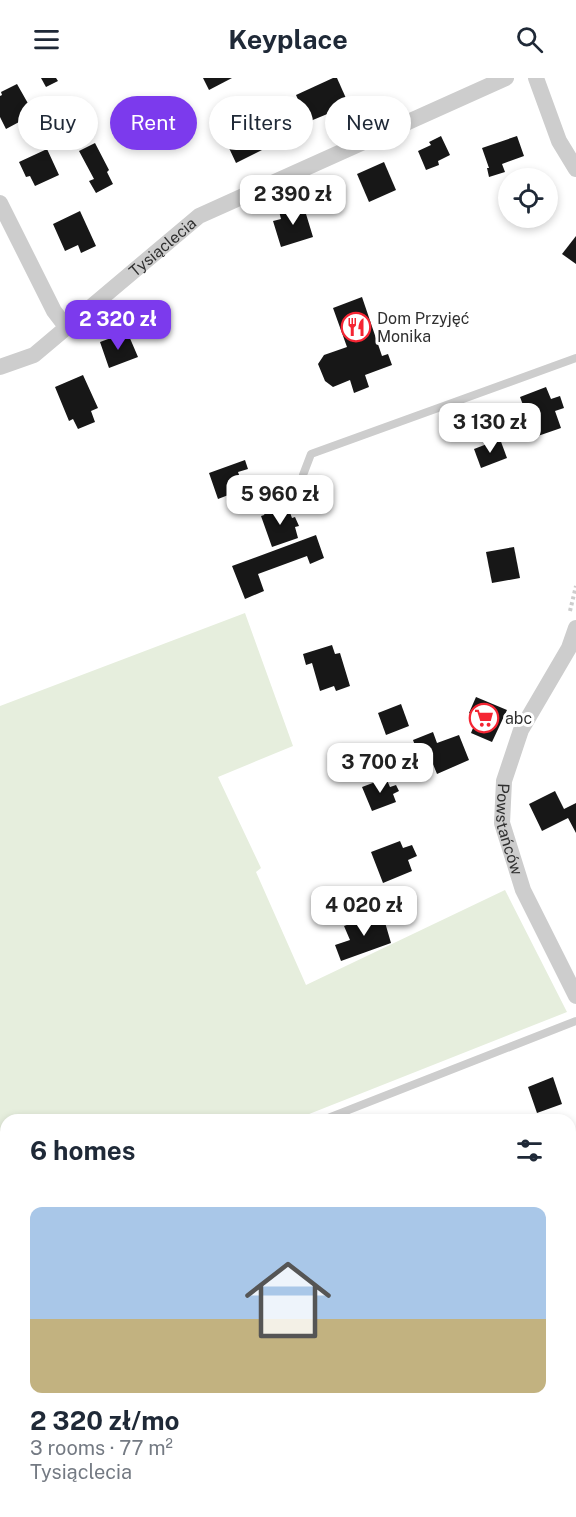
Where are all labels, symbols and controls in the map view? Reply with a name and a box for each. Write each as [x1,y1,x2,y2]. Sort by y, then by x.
icon: menu [30,23,63,56]
text: Keyplace [228,23,348,55]
icon: search [513,23,546,56]
chip: Buy [18,96,98,150]
chip: Rent [110,96,197,150]
chip: Filters [209,96,313,150]
chip: New [325,96,411,150]
map controls [498,168,558,228]
button: locate [498,168,558,228]
pin: 2 390 zł [231,175,355,226]
text: 2 390 zł [254,182,332,206]
street label: Tysiąclecia [125,214,200,281]
pin: 2 320 zł [56,300,180,351]
text: 2 320 zł [79,307,157,331]
place label: Dom Przyjęć Monika [377,309,470,346]
restaurant icon: Dom Przyjęć Monika [340,311,372,343]
pin: 3 130 zł [428,403,552,454]
text: 3 130 zł [453,410,527,434]
pin: 5 960 zł [218,475,342,526]
text: 5 960 zł [240,482,320,506]
supermarket icon: abc [468,702,500,734]
place label: abc [505,709,532,728]
pin: 3 700 zł [318,743,442,794]
text: 3 700 zł [341,750,419,774]
street label: Powstańców [492,783,527,878]
pin: 4 020 zł [302,886,426,937]
text: 4 020 zł [325,893,403,917]
icon: filters [513,1134,546,1167]
text: 6 homes [30,1135,135,1166]
icon: home [234,1246,342,1354]
text: 2 320 zł/mo [30,1405,180,1436]
text: 3 rooms · 77 m² [30,1436,173,1460]
text: Tysiąclecia [30,1460,132,1484]

